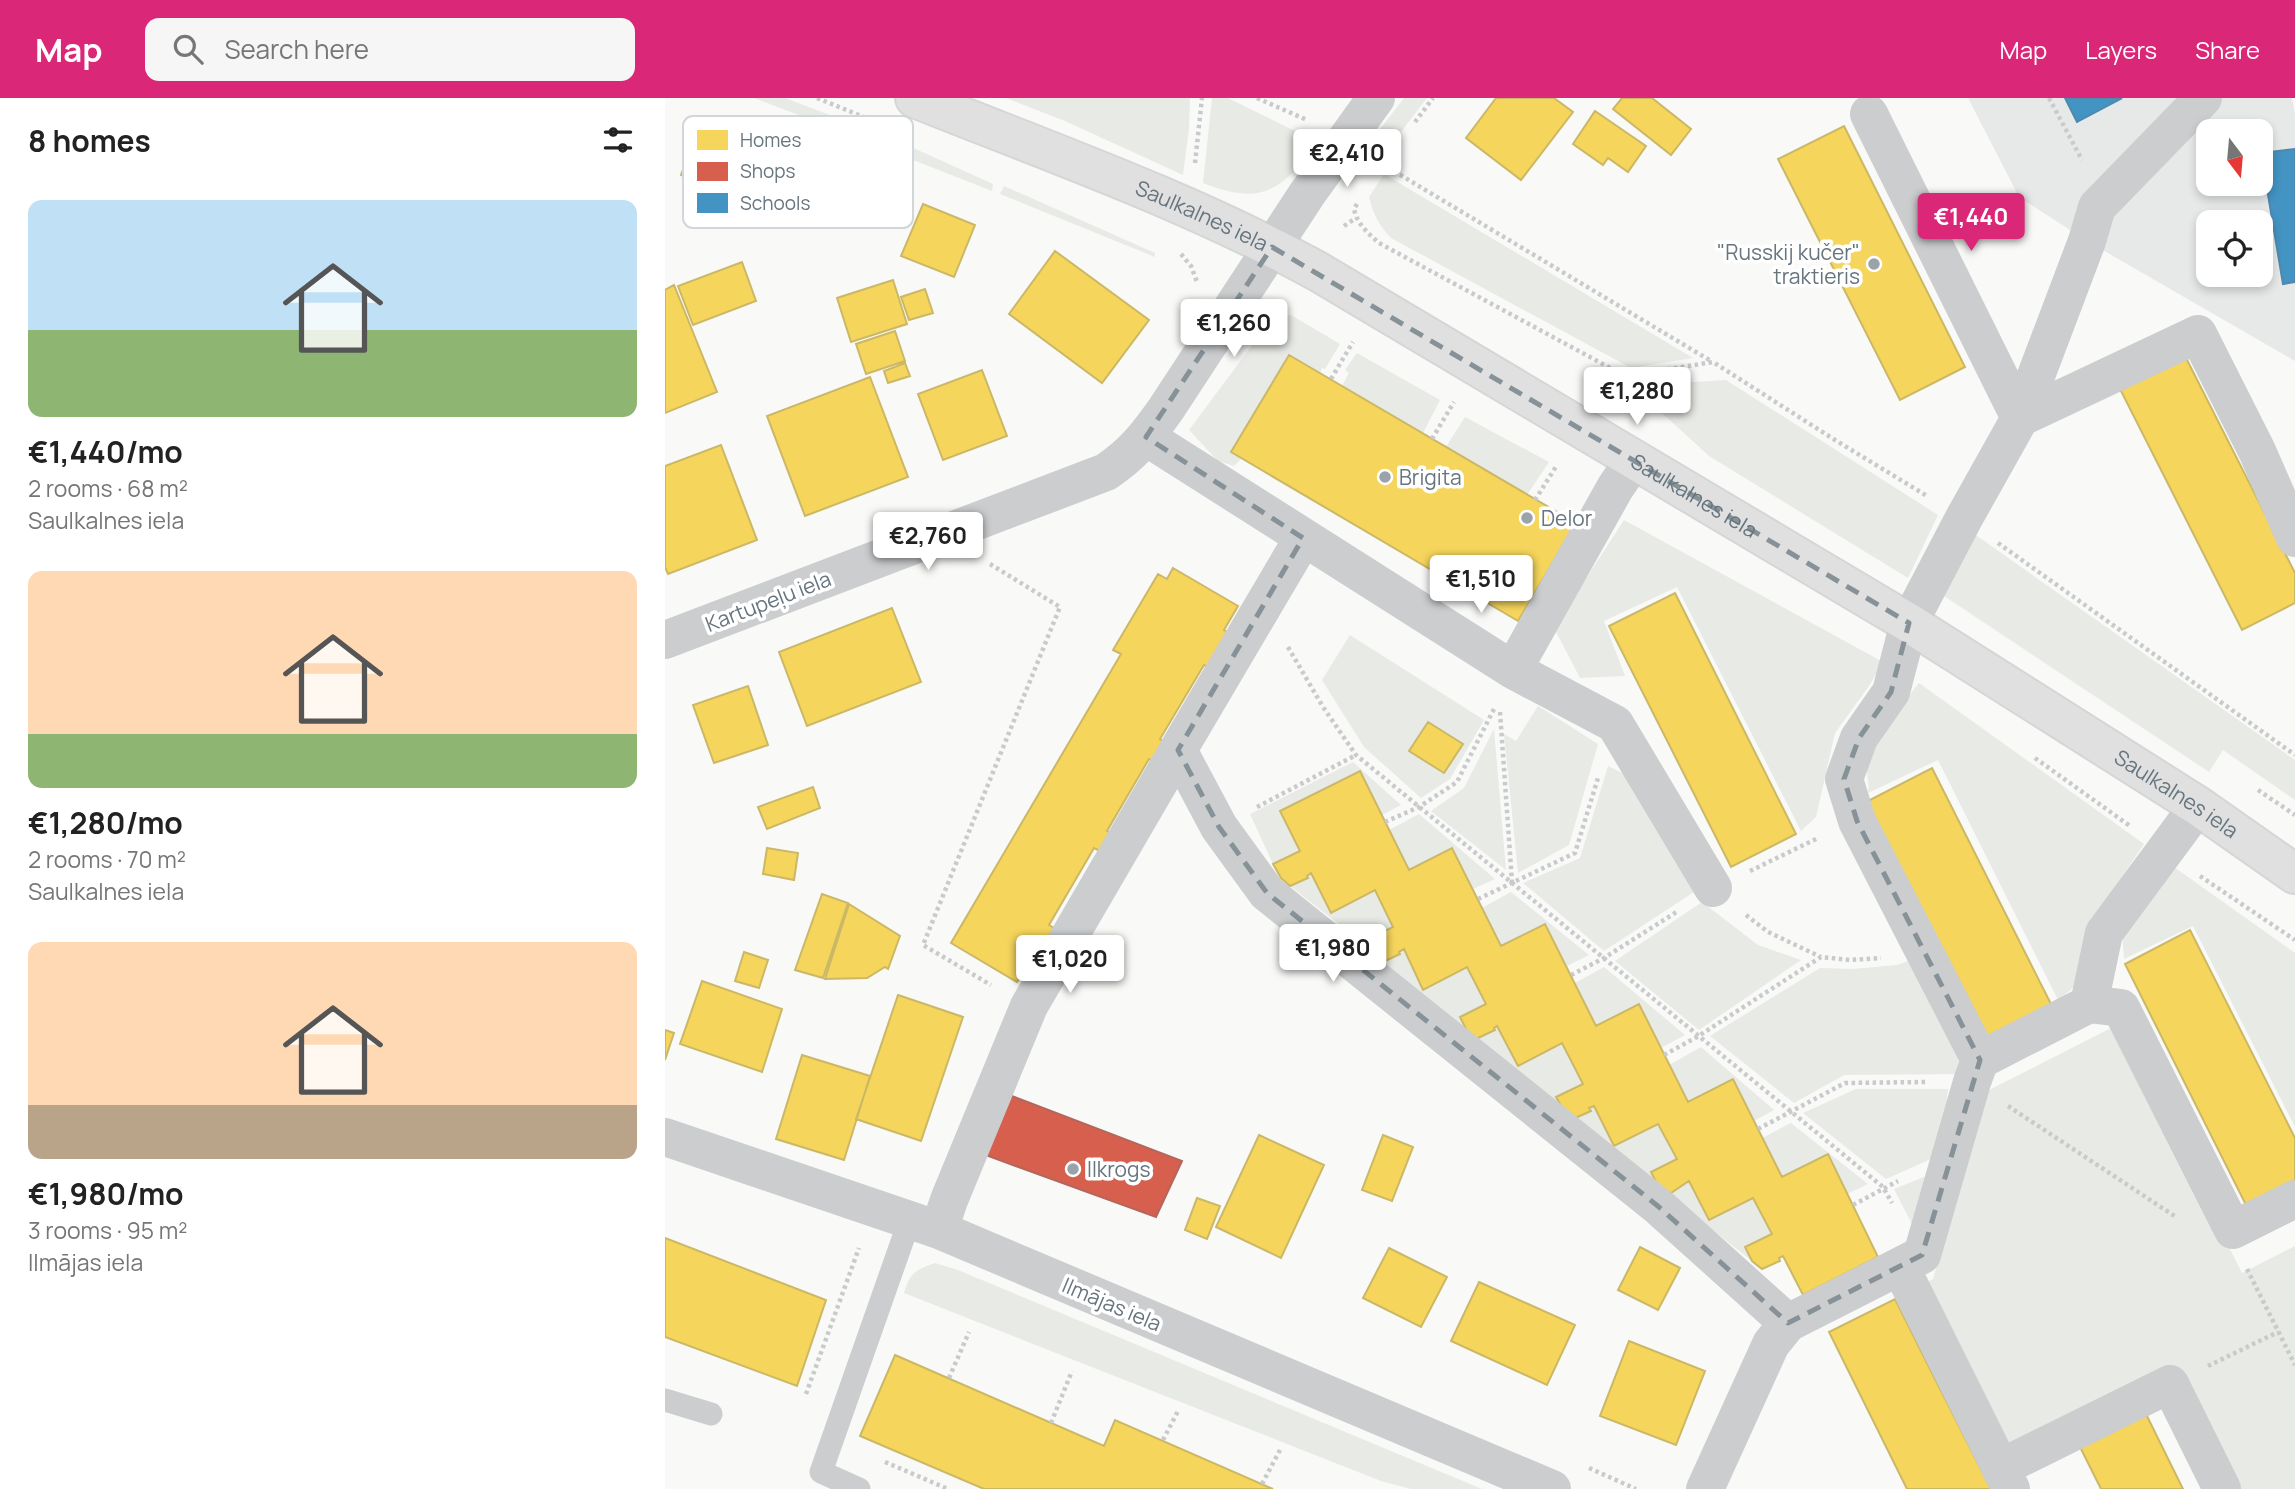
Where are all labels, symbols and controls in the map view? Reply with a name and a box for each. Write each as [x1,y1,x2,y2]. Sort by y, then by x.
search box [145,18,635,81]
text: Map [35,27,103,72]
icon: search [169,30,207,68]
text: Search here [225,31,369,67]
text: Map [2000,33,2047,66]
text: Layers [2085,33,2157,66]
text: Share [2195,33,2260,66]
legend [683,116,913,228]
north arrow [2196,119,2273,196]
map controls [2196,119,2273,287]
text: 8 homes [28,120,151,161]
icon: filters [599,121,637,159]
text: Homes [740,127,801,153]
pin: €2,410 [1290,130,1404,189]
text: €2,410 [1309,136,1385,168]
text: Shops [740,158,795,184]
street label: Saulkalnes iela [1131,173,1273,257]
text: Schools [740,190,810,216]
pin: €1,440 [1914,194,2028,253]
text: €1,440 [1934,200,2008,232]
button: locate [2196,210,2273,287]
place label: "Russkij kučer" traktieris [1717,238,1860,290]
icon: home [270,245,396,371]
marker: "Russkij kučer" traktieris [1866,256,1882,272]
pin: €1,260 [1177,300,1291,359]
text: €1,260 [1197,306,1271,338]
pin: €1,280 [1580,368,1694,427]
text: €1,280 [1600,374,1674,406]
text: €1,440/mo [28,431,183,472]
street label: Saulkalnes iela [1626,447,1763,544]
place label: Brigita [1399,463,1462,491]
marker: Brigita [1377,469,1393,485]
text: 2 rooms · 68 m² [28,472,188,504]
text: Saulkalnes iela [28,504,184,536]
place label: Delor [1541,504,1593,532]
marker: Delor [1519,510,1535,526]
pin: €2,760 [871,512,985,572]
text: €2,760 [889,519,967,551]
pin: €1,510 [1424,556,1538,615]
text: €1,510 [1446,562,1516,594]
street label: Kartupeļu iela [701,564,835,638]
icon: home [270,616,396,742]
street label: Saulkalnes iela [2109,743,2244,844]
text: €1,280/mo [28,802,183,843]
text: 2 rooms · 70 m² [28,843,186,875]
text: Saulkalnes iela [28,875,184,907]
pin: €1,980 [1276,924,1390,984]
text: €1,980 [1295,931,1371,963]
pin: €1,020 [1013,936,1127,995]
text: €1,020 [1032,942,1108,974]
icon: home [270,987,396,1113]
place label: Ilkrogs [1087,1155,1150,1183]
marker: Ilkrogs [1065,1161,1081,1177]
text: €1,980/mo [28,1173,184,1214]
text: 3 rooms · 95 m² [28,1214,187,1246]
text: Ilmājas iela [28,1246,143,1278]
street label: Ilmājas iela [1058,1271,1166,1337]

